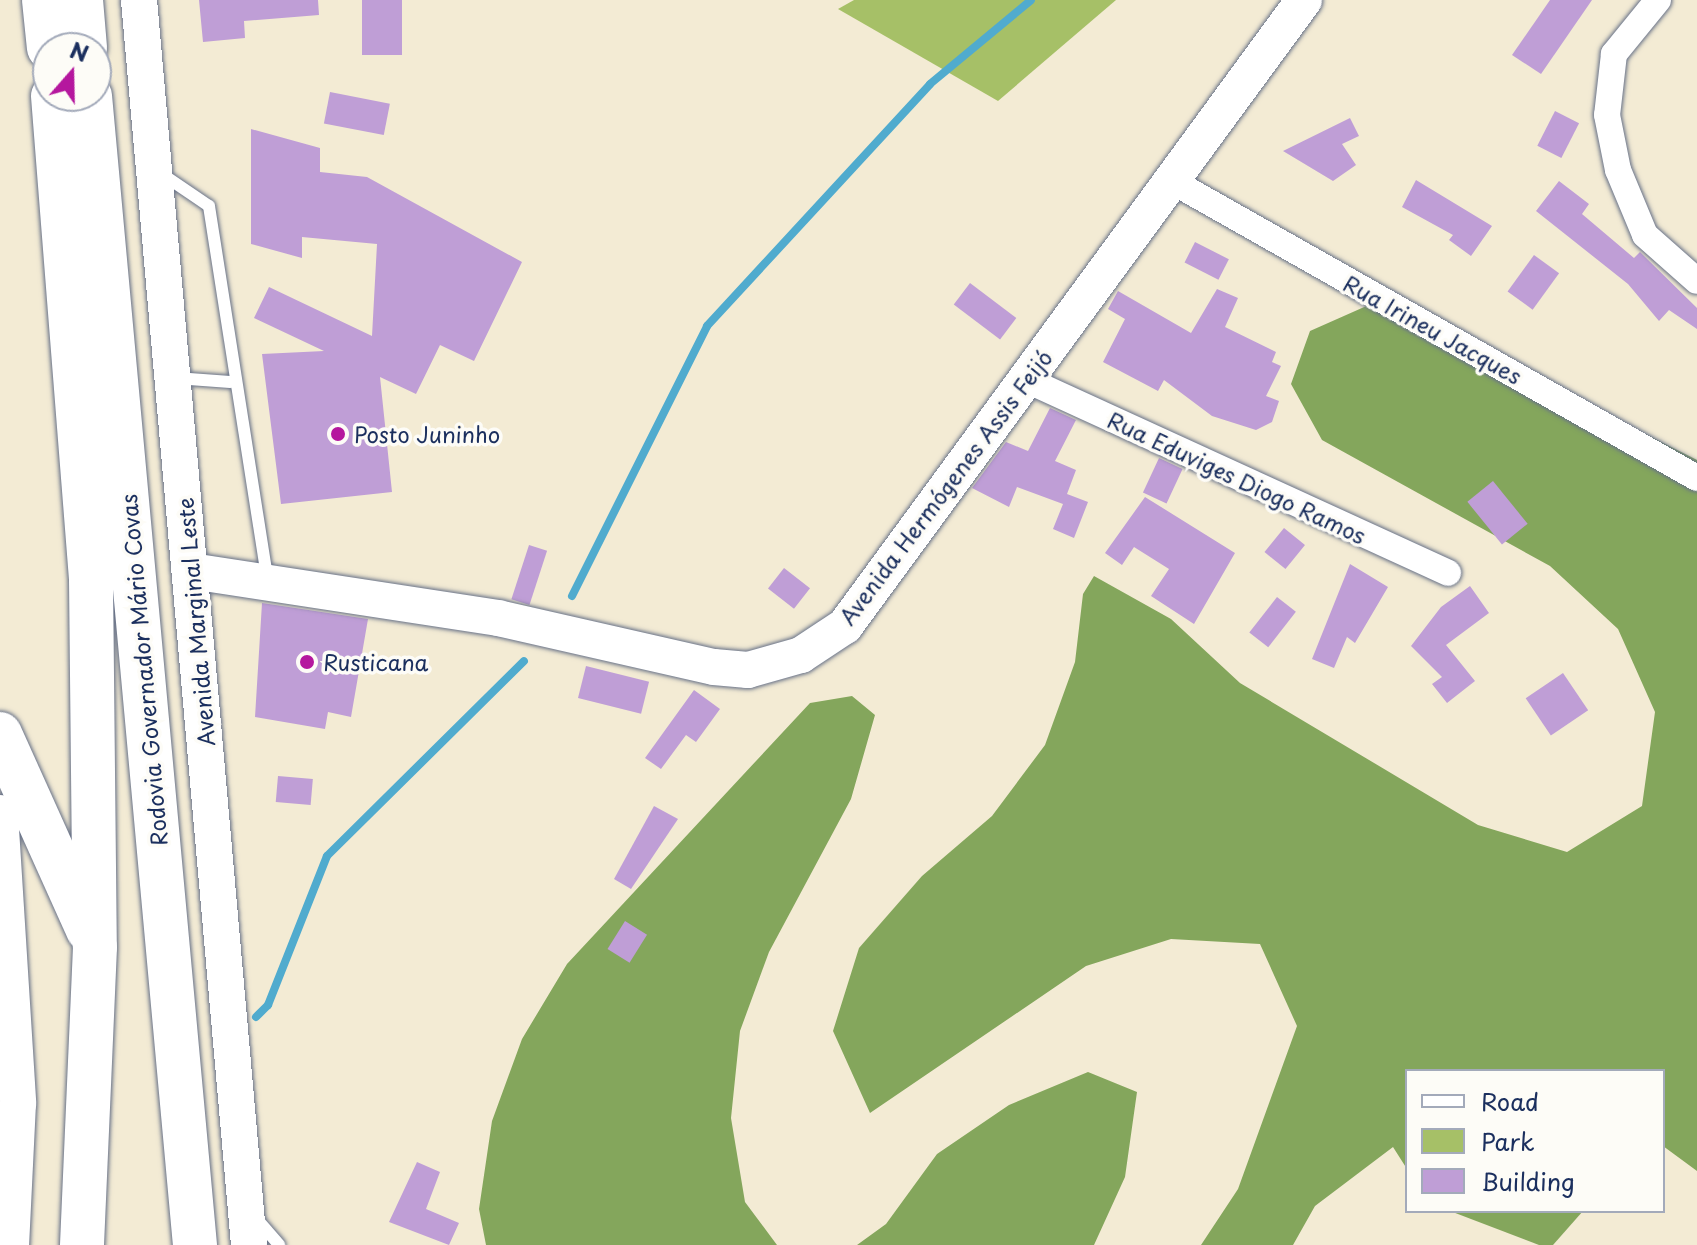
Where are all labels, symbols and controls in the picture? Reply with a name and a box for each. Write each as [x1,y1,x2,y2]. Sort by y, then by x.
north arrow [32,32,112,112]
text: N [66,32,94,69]
street label: Rua Irineu Jacques [1338,268,1528,390]
street label: Avenida Hermógenes Assis Feijó [833,344,1057,630]
street label: Rua Eduviges Diogo Ramos [1102,405,1372,549]
place label: Posto Juninho [354,421,501,447]
marker: Posto Juninho [329,425,347,443]
street label: Rodovia Governador Mário Covas [114,492,172,848]
street label: Avenida Marginal Leste [171,497,219,747]
place label: Rusticana [323,649,428,675]
marker: Rusticana [298,653,316,671]
legend [1405,1069,1665,1213]
text: Road [1481,1083,1539,1119]
text: Park [1481,1123,1535,1159]
text: Building [1481,1163,1575,1199]

